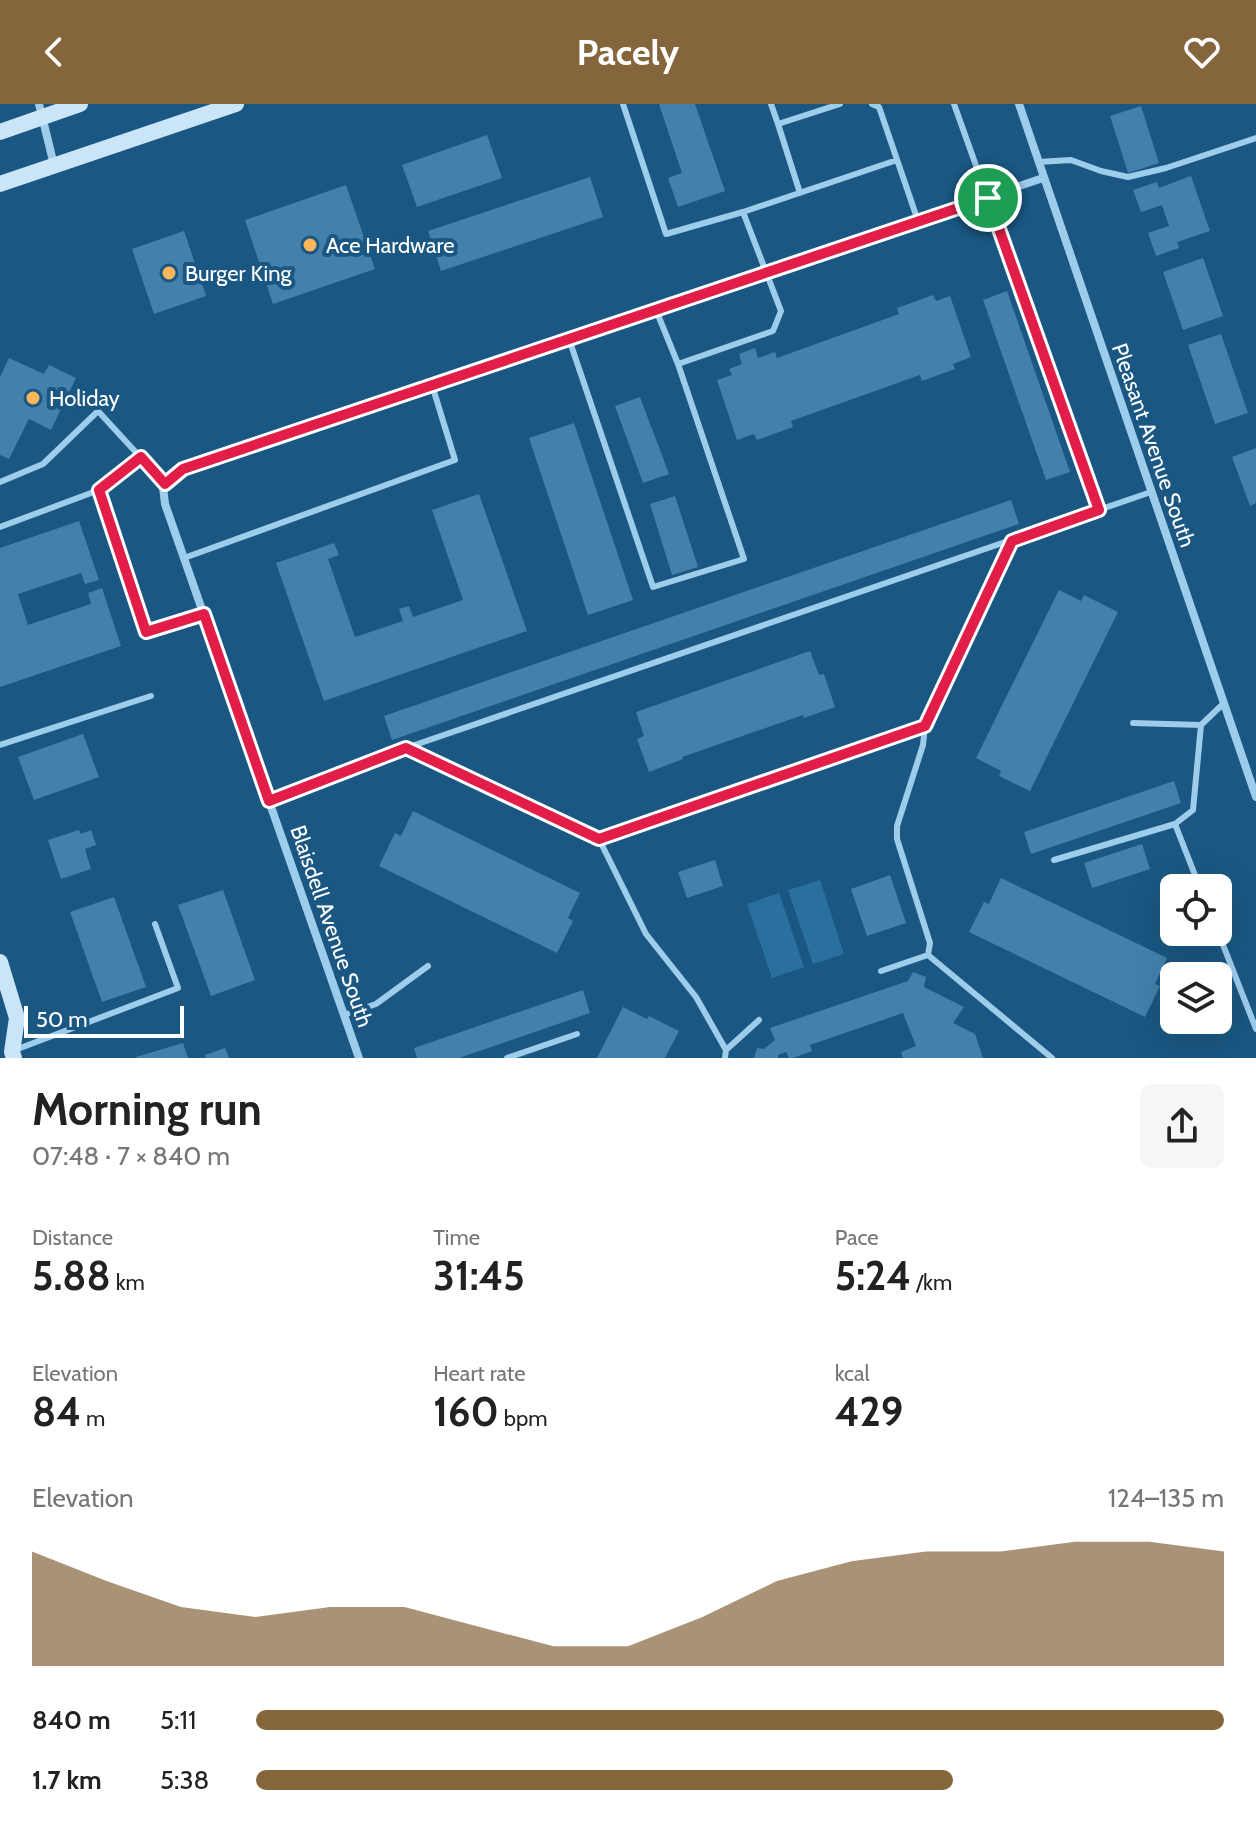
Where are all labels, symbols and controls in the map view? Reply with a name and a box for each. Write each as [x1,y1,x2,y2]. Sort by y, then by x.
icon: back [32,30,76,74]
text: Pacely [577,30,679,74]
icon: heart [1180,30,1224,74]
pin [954,164,1022,232]
icon: arrive [966,176,1010,220]
place label: Ace Hardware [326,232,454,259]
marker: Ace Hardware [301,236,319,254]
place label: Burger King [185,260,292,287]
marker: Burger King [160,264,178,282]
street label: Pleasant Avenue South [1106,340,1201,551]
place label: Holiday [49,385,120,412]
marker: Holiday [24,389,42,407]
street label: Blaisdell Avenue South [284,822,379,1031]
map controls [1160,874,1232,1034]
button: locate [1160,874,1232,946]
button: layers [1160,962,1232,1034]
scale bar [24,1002,184,1038]
text: 50 m [36,1006,88,1033]
text: Morning run [32,1083,262,1136]
button: share [1140,1084,1224,1168]
text: 07:48 · 7 × 840 m [32,1140,230,1172]
text: Distance [32,1224,113,1251]
text: Time [433,1224,480,1251]
text: Pace [835,1224,879,1251]
text: 5.88 [32,1251,111,1300]
text: 31:45 [433,1251,525,1300]
text: 5:24 [835,1251,911,1300]
text: km [111,1269,145,1296]
text: /km [911,1269,952,1296]
text: Elevation [32,1360,118,1387]
text: Heart rate [433,1360,525,1387]
text: kcal [835,1360,870,1387]
text: 84 [32,1387,81,1436]
text: 160 [433,1387,499,1436]
text: 429 [835,1387,903,1436]
text: m [81,1405,105,1432]
text: bpm [499,1405,548,1432]
text: Elevation [32,1482,134,1514]
text: 124–135 m [1108,1482,1224,1514]
text: 840 m [32,1704,111,1736]
text: 5:11 [160,1704,196,1736]
text: 1.7 km [32,1764,102,1796]
text: 5:38 [160,1764,209,1796]

